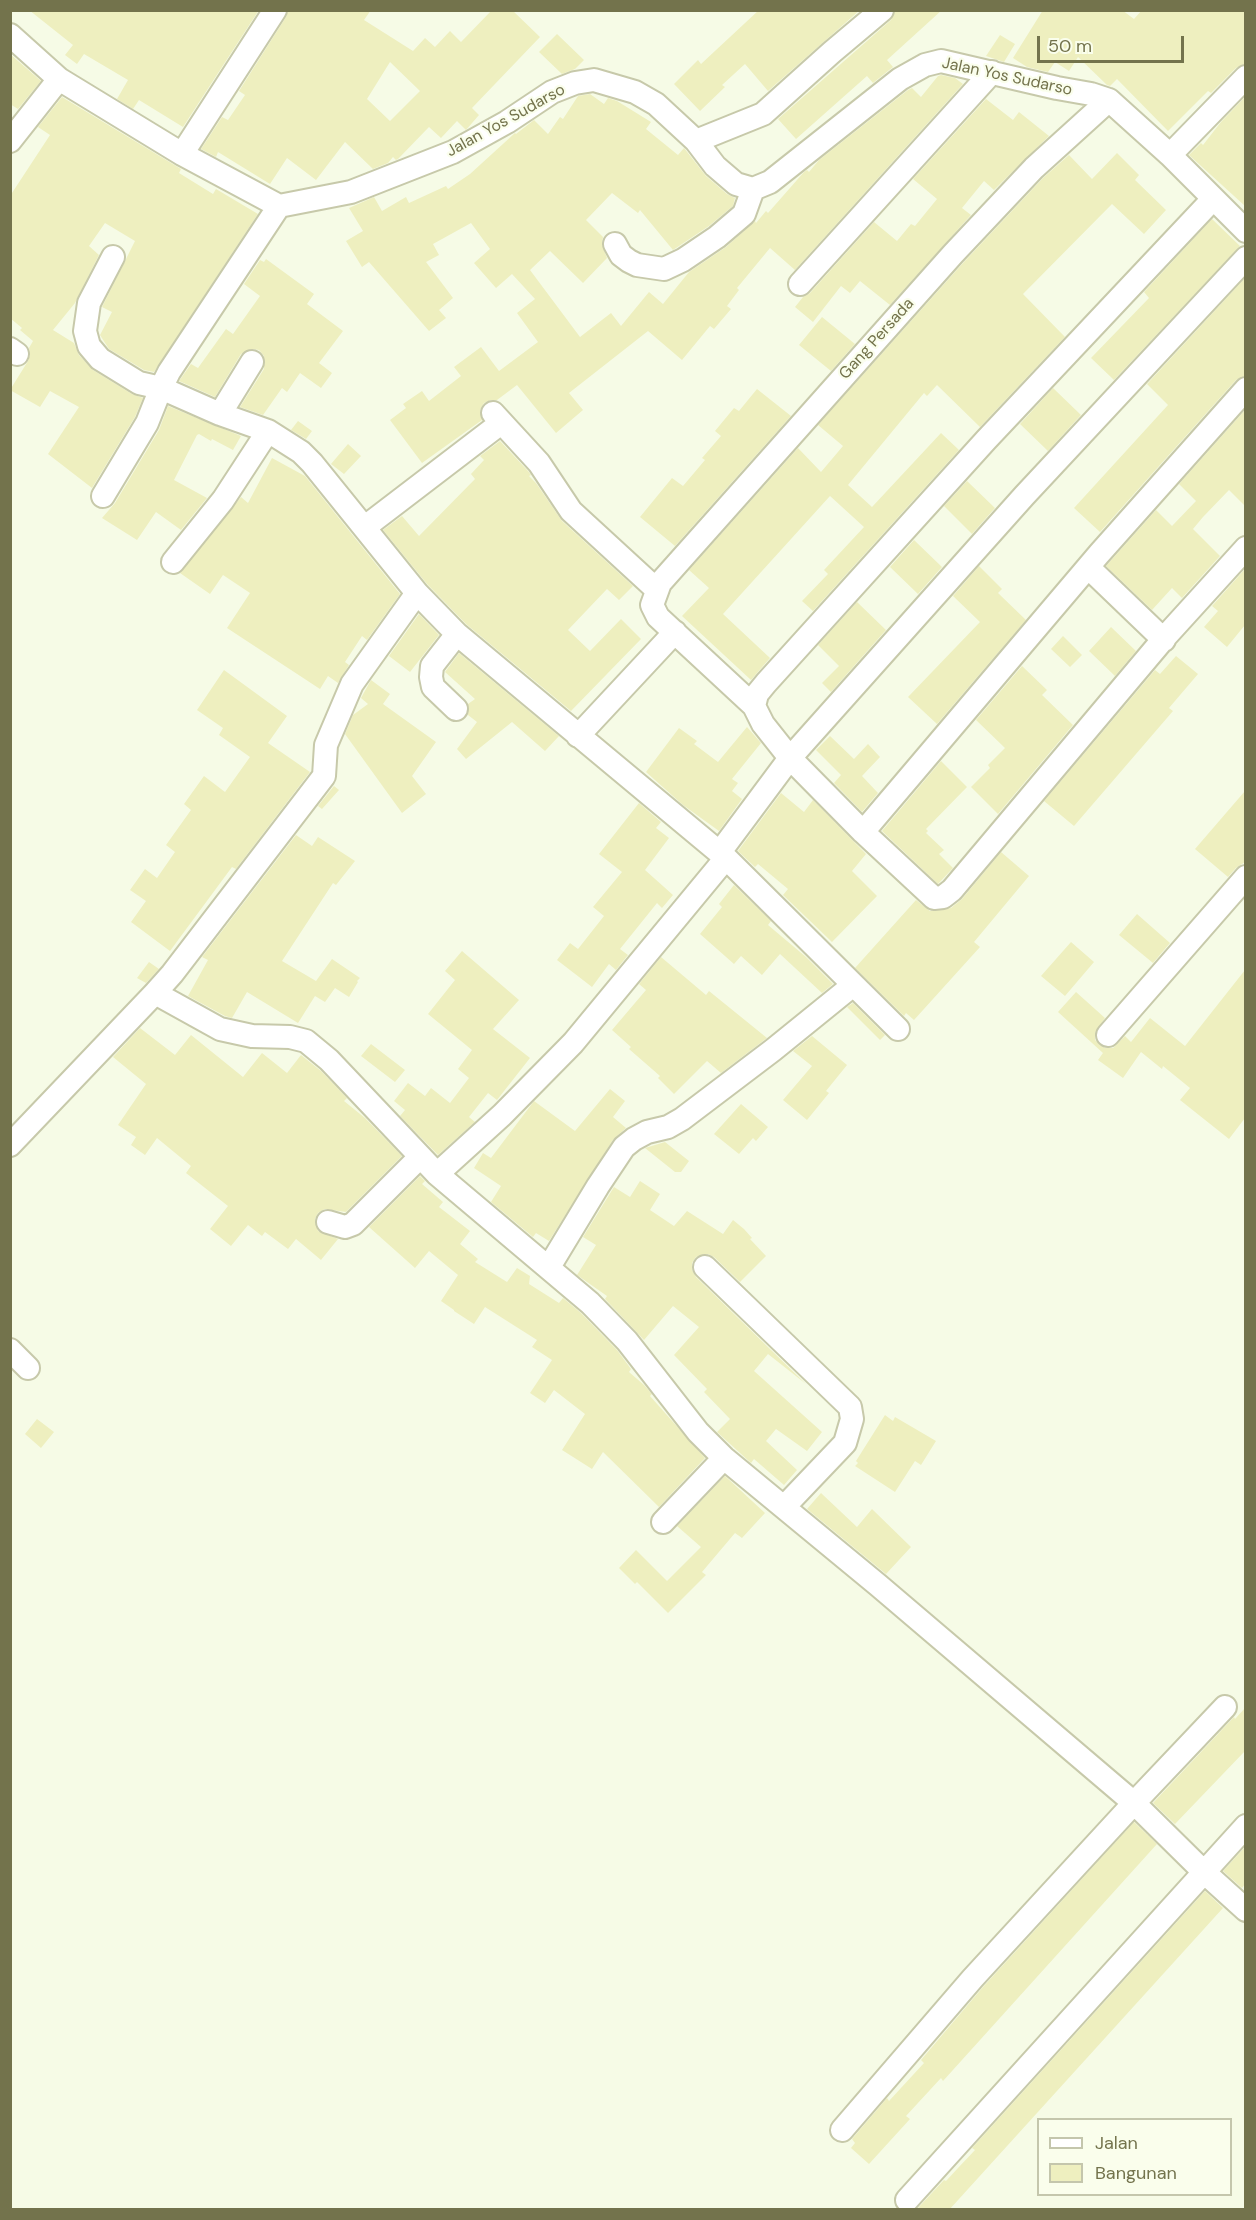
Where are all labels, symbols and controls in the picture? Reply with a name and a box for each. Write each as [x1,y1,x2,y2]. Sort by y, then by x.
scale bar [1040,24,1187,62]
text: 50 m [1048,34,1092,58]
street label: Jalan Yos Sudarso [940,54,1074,100]
street label: Jalan Yos Sudarso [443,80,569,162]
street label: Gang Persada [836,294,918,384]
legend [1037,2118,1232,2196]
text: Jalan [1095,2131,1138,2155]
text: Bangunan [1095,2161,1177,2185]

